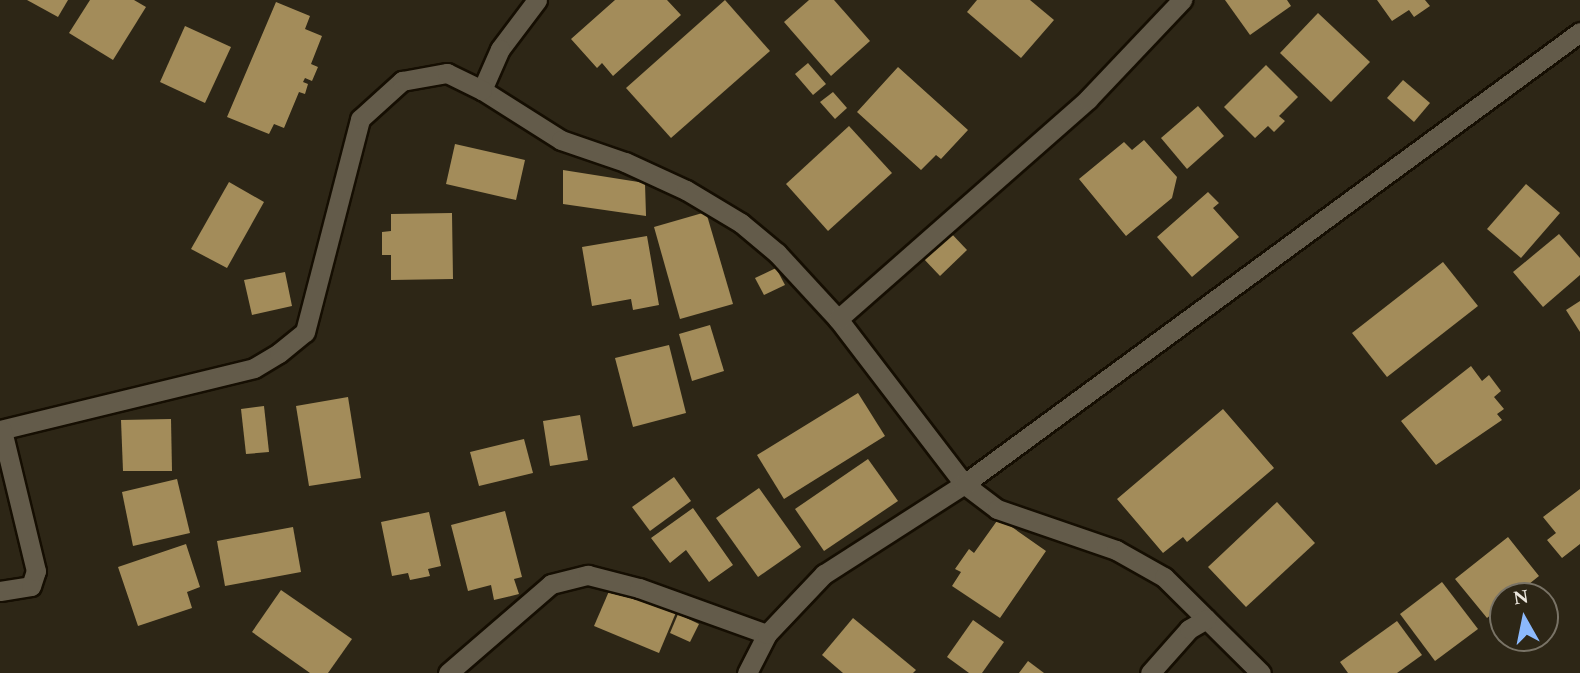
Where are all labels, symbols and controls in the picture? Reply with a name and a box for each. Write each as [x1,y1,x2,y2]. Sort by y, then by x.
north arrow [1489,582,1559,652]
text: N [1511,582,1531,613]

